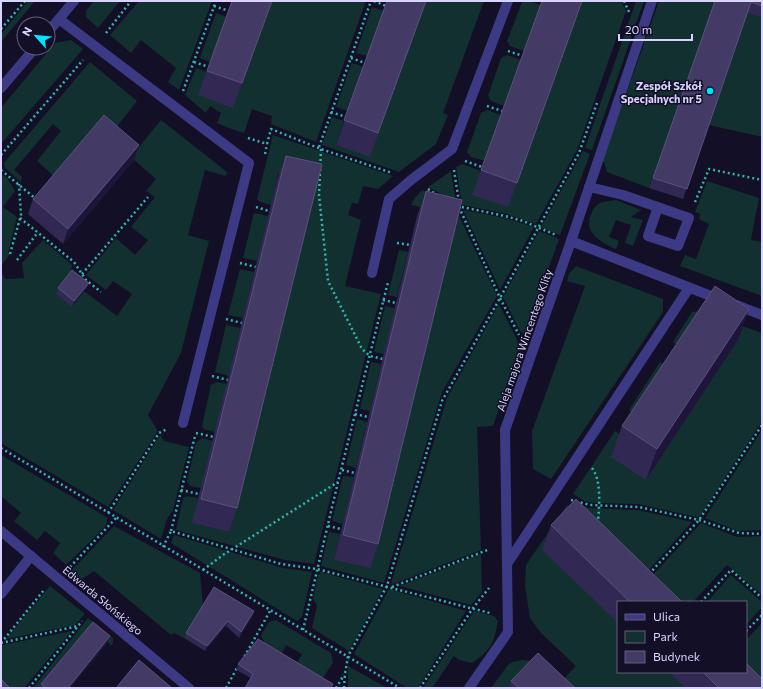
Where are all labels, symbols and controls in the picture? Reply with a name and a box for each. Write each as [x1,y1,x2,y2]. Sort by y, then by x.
north arrow [16,16,56,56]
scale bar [619,16,692,42]
text: 20 m [625,22,652,36]
text: N [19,25,34,38]
place label: Zespół Szkół Specjalnych nr 5 [621,79,703,105]
marker: Zespół Szkół Specjalnych nr 5 [705,86,715,96]
street label: Aleja majora Wincentego Klity [494,267,555,413]
street label: Edwarda Słońskiego [60,563,146,638]
legend [617,601,747,673]
text: Ulica [653,609,680,623]
text: Park [653,629,679,643]
text: Budynek [653,649,701,663]

